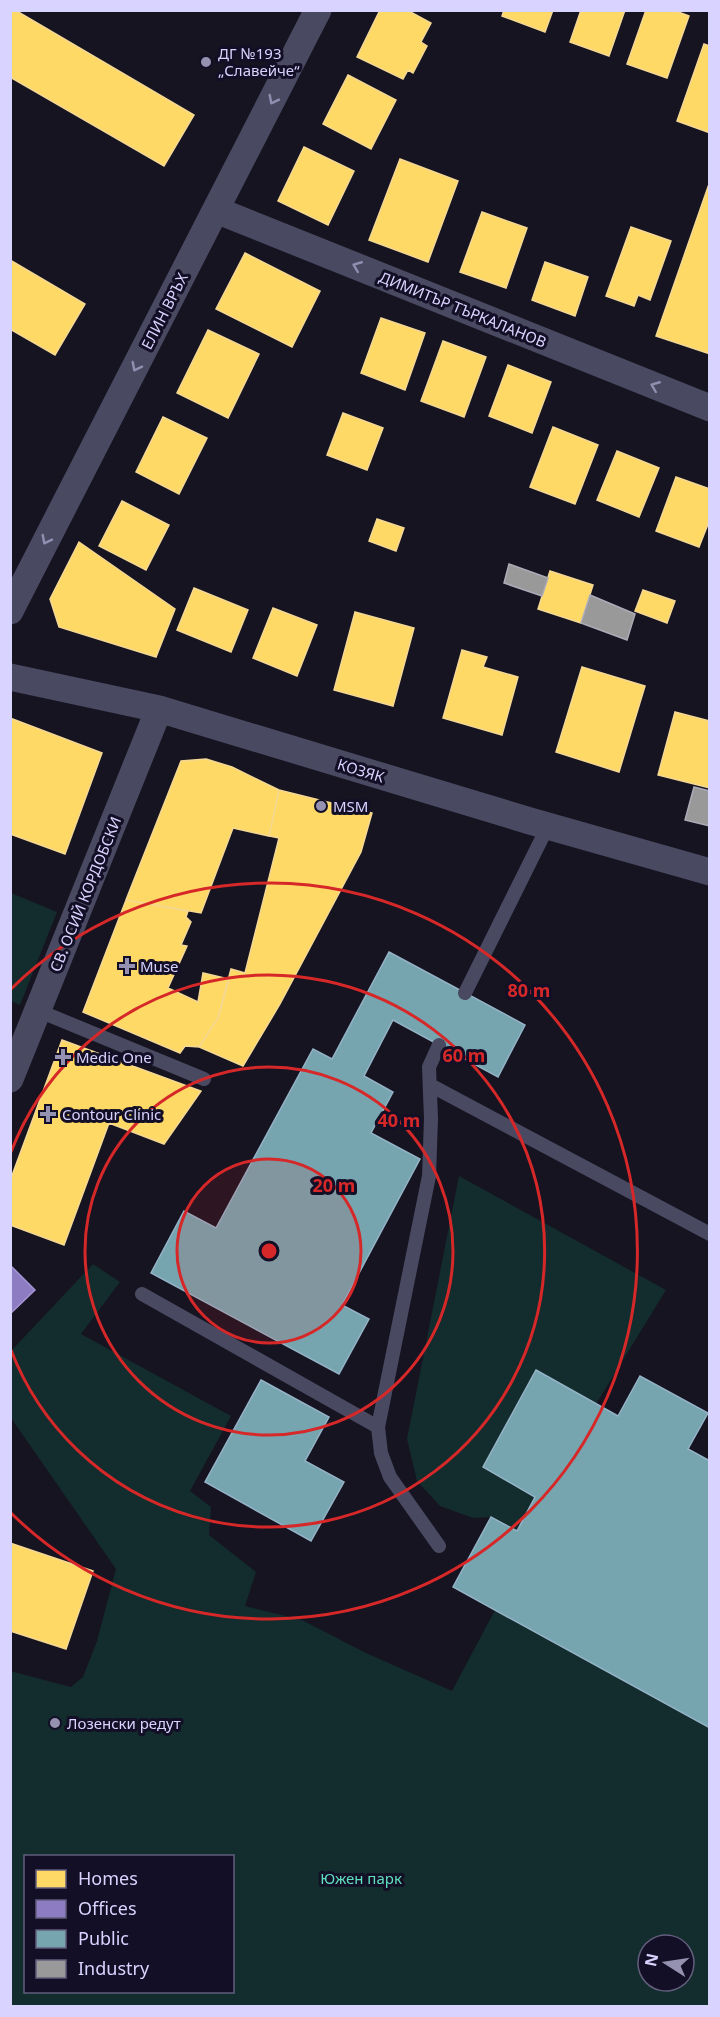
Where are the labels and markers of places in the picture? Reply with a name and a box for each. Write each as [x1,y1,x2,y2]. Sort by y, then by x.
place label: ДГ №193 „Славейче“ [218,43,300,80]
marker: ДГ №193 „Славейче“ [199,55,213,69]
place label: MSM [333,796,368,816]
marker: MSM [314,799,328,813]
place label: Muse [140,956,179,976]
marker: Muse [118,957,136,975]
place label: Medic One [76,1047,152,1067]
marker: Medic One [54,1048,72,1066]
place label: Contour Clinic [62,1104,161,1124]
marker: Contour Clinic [39,1105,57,1123]
centre of rings [259,1241,279,1261]
place label: Лозенски редут [67,1713,181,1733]
marker: Лозенски редут [48,1716,62,1730]

